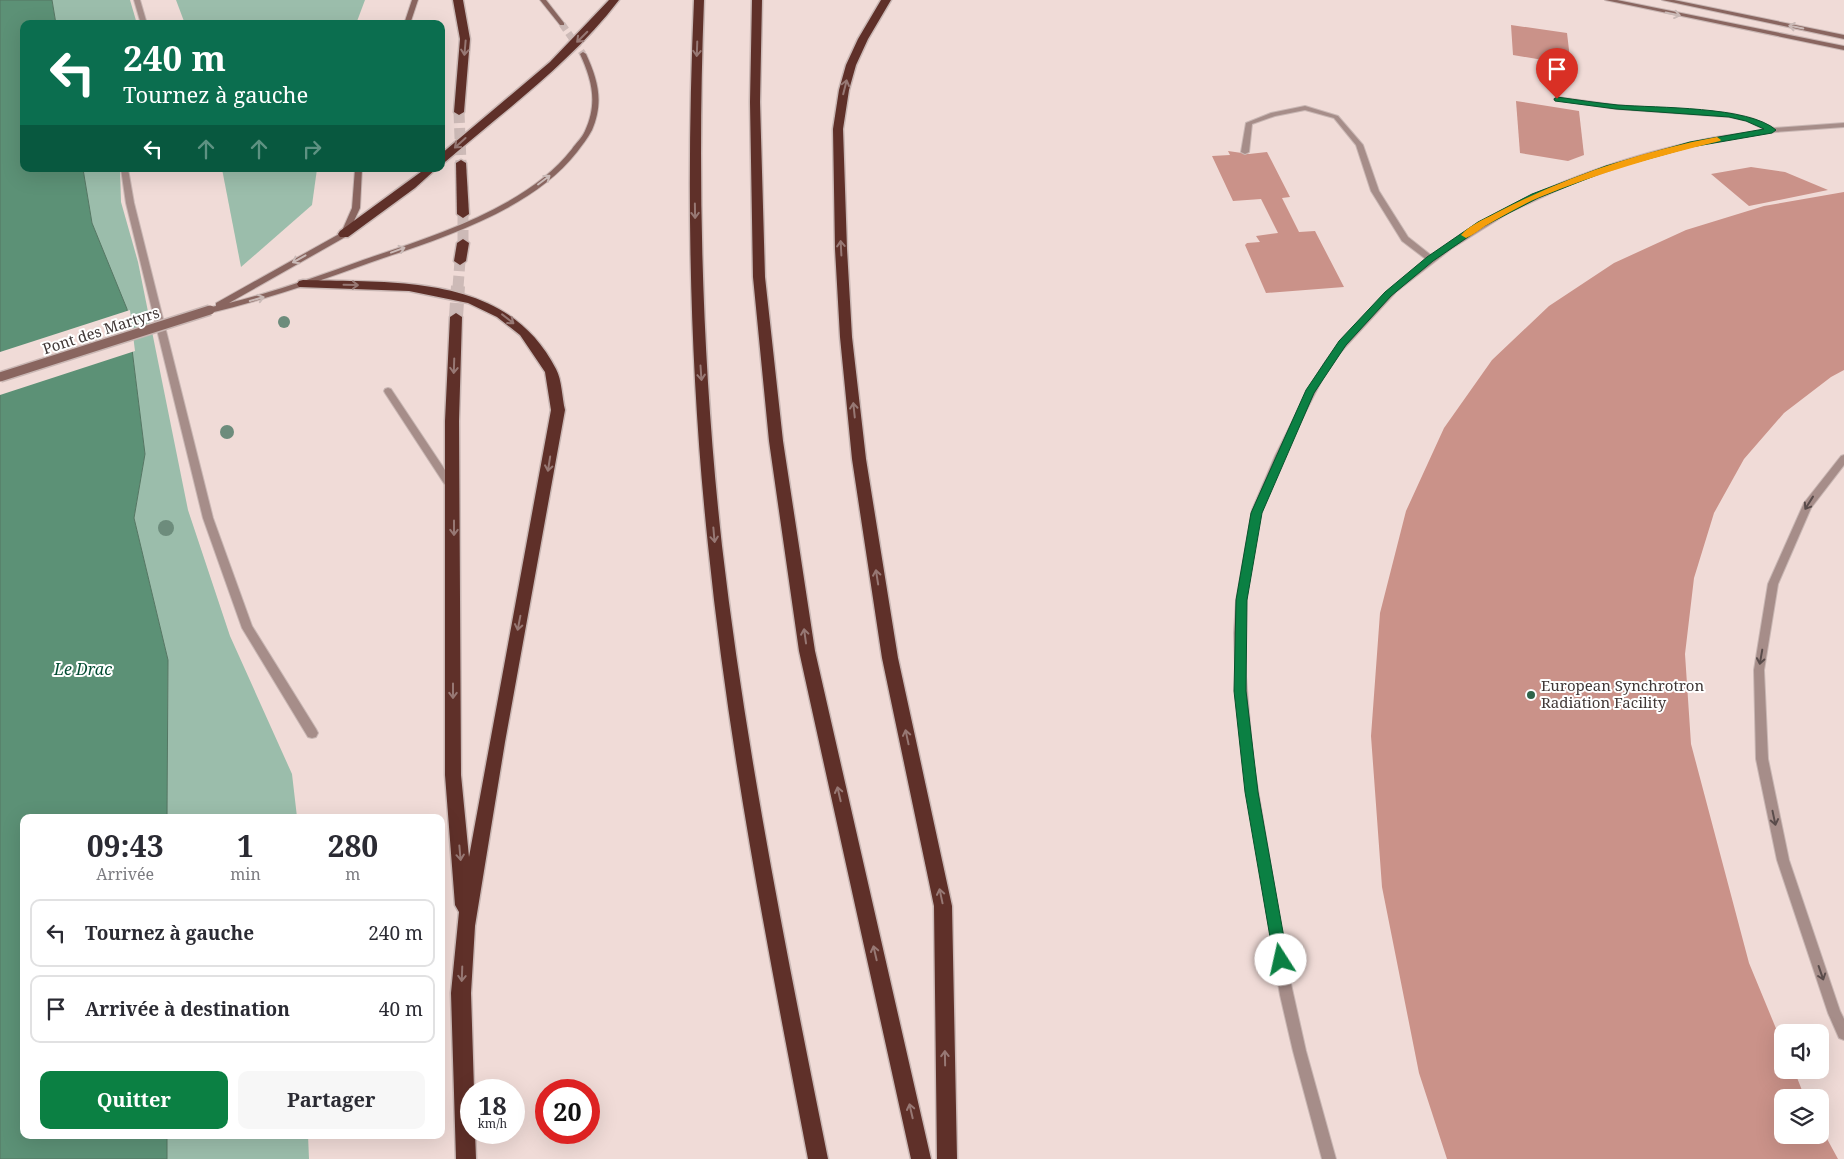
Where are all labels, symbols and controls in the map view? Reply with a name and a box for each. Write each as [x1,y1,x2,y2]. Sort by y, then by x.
one-way arrow [1664,10,1680,19]
one-way arrow [1789,22,1805,32]
one-way arrow [576,30,588,43]
text: 240 m [123,34,226,81]
icon: left [40,40,105,105]
one-way arrow [460,40,469,56]
one-way arrow [693,40,702,56]
pin [1536,48,1578,99]
icon: arrive [1543,55,1571,83]
text: Tournez à gauche [123,79,308,109]
one-way arrow [841,79,850,95]
icon: left [139,135,167,163]
icon: ahead [192,135,220,163]
icon: ahead [245,135,273,163]
icon: right [298,135,326,163]
one-way arrow [453,138,466,149]
one-way arrow [537,175,551,185]
one-way arrow [690,202,700,219]
one-way arrow [836,241,846,257]
one-way arrow [390,245,405,254]
one-way arrow [292,254,307,264]
one-way arrow [343,280,359,290]
one-way arrow [248,293,264,303]
street label: Pont des Martyrs [40,302,162,358]
one-way arrow [501,313,514,324]
one-way arrow [450,357,459,373]
one-way arrow [697,365,706,381]
one-way arrow [849,403,859,419]
one-way arrow [544,455,554,471]
one-way arrow [1804,496,1814,510]
one-way arrow [449,520,459,536]
one-way arrow [709,527,719,543]
one-way arrow [872,569,882,585]
one-way arrow [514,615,523,631]
one-way arrow [799,628,809,644]
one-way arrow [1756,649,1766,665]
water label: Le Drac [53,658,112,680]
place label: European Synchrotron Radiation Facility [1541,675,1704,712]
one-way arrow [448,682,458,698]
marker: European Synchrotron Radiation Facility [1525,689,1537,701]
one-way arrow [901,729,911,745]
one-way arrow [834,787,843,803]
one-way arrow [1770,810,1779,826]
text: 09:43 [87,825,164,866]
text: 1 [237,825,254,866]
text: 280 [327,825,378,866]
one-way arrow [455,844,464,860]
text: Arrivée [96,863,154,885]
text: min [230,863,261,885]
text: m [345,863,360,885]
one-way arrow [936,888,945,904]
icon: left [42,919,70,947]
text: Tournez à gauche [85,920,254,946]
text: 240 m [368,920,423,946]
position arrow [1254,933,1306,985]
one-way arrow [870,945,879,961]
one-way arrow [1817,965,1826,981]
one-way arrow [457,966,466,982]
icon: arrive [42,995,70,1023]
text: Arrivée à destination [85,996,290,1022]
text: 40 m [379,996,423,1022]
map controls [1774,1024,1829,1144]
button: sound [1774,1024,1829,1079]
one-way arrow [941,1050,950,1066]
button: Quitter [40,1071,228,1129]
button: Partager [238,1071,425,1129]
speed limit sign: 20 [535,1079,600,1144]
text: 18 [478,1088,507,1122]
button: layers [1774,1089,1829,1144]
one-way arrow [905,1104,915,1120]
text: km/h [478,1115,507,1132]

